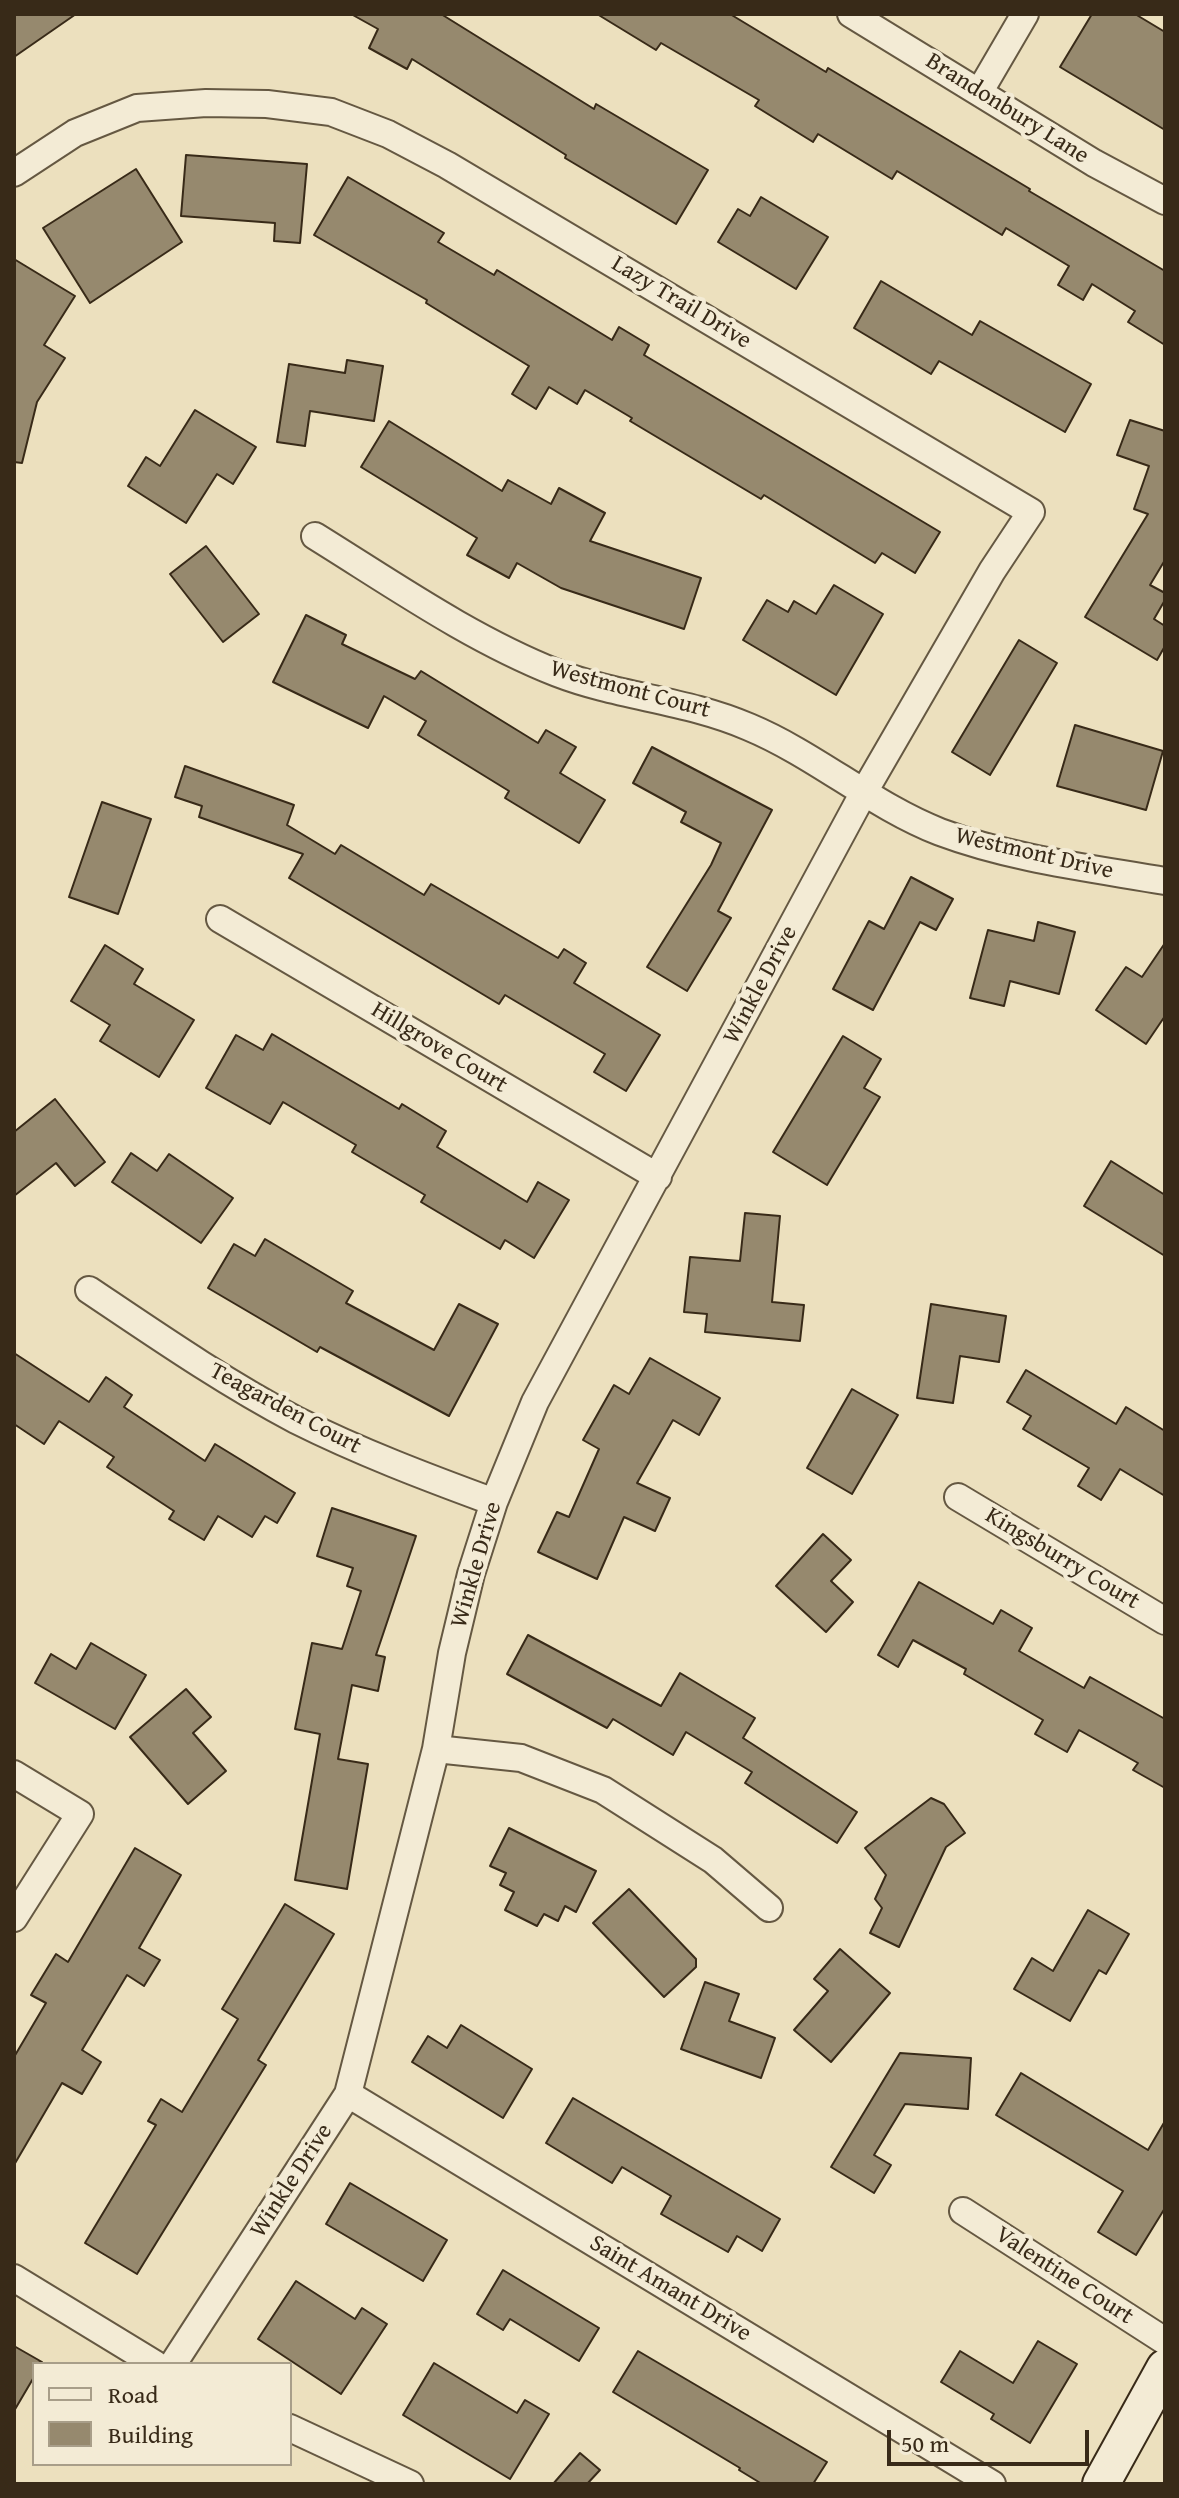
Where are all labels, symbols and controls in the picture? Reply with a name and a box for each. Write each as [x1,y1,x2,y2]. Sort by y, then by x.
street label: Brandonbury Lane [920,47,1094,171]
street label: Lazy Trail Drive [606,250,756,356]
street label: Westmont Court [547,655,713,725]
street label: Westmont Drive [952,822,1116,886]
street label: Winkle Drive [718,921,804,1049]
street label: Hillgrove Court [366,996,512,1100]
street label: Teagarden Court [204,1357,366,1461]
street label: Winkle Drive [445,1499,509,1631]
street label: Kingsburry Court [980,1502,1144,1616]
street label: Winkle Drive [245,2119,339,2243]
street label: Valentine Court [989,2221,1139,2331]
street label: Saint Amant Drive [584,2229,756,2349]
legend [32,2362,292,2466]
text: Road [108,2377,158,2412]
scale bar [891,2414,1093,2464]
text: Building [108,2417,193,2452]
text: 50 m [901,2426,949,2461]

